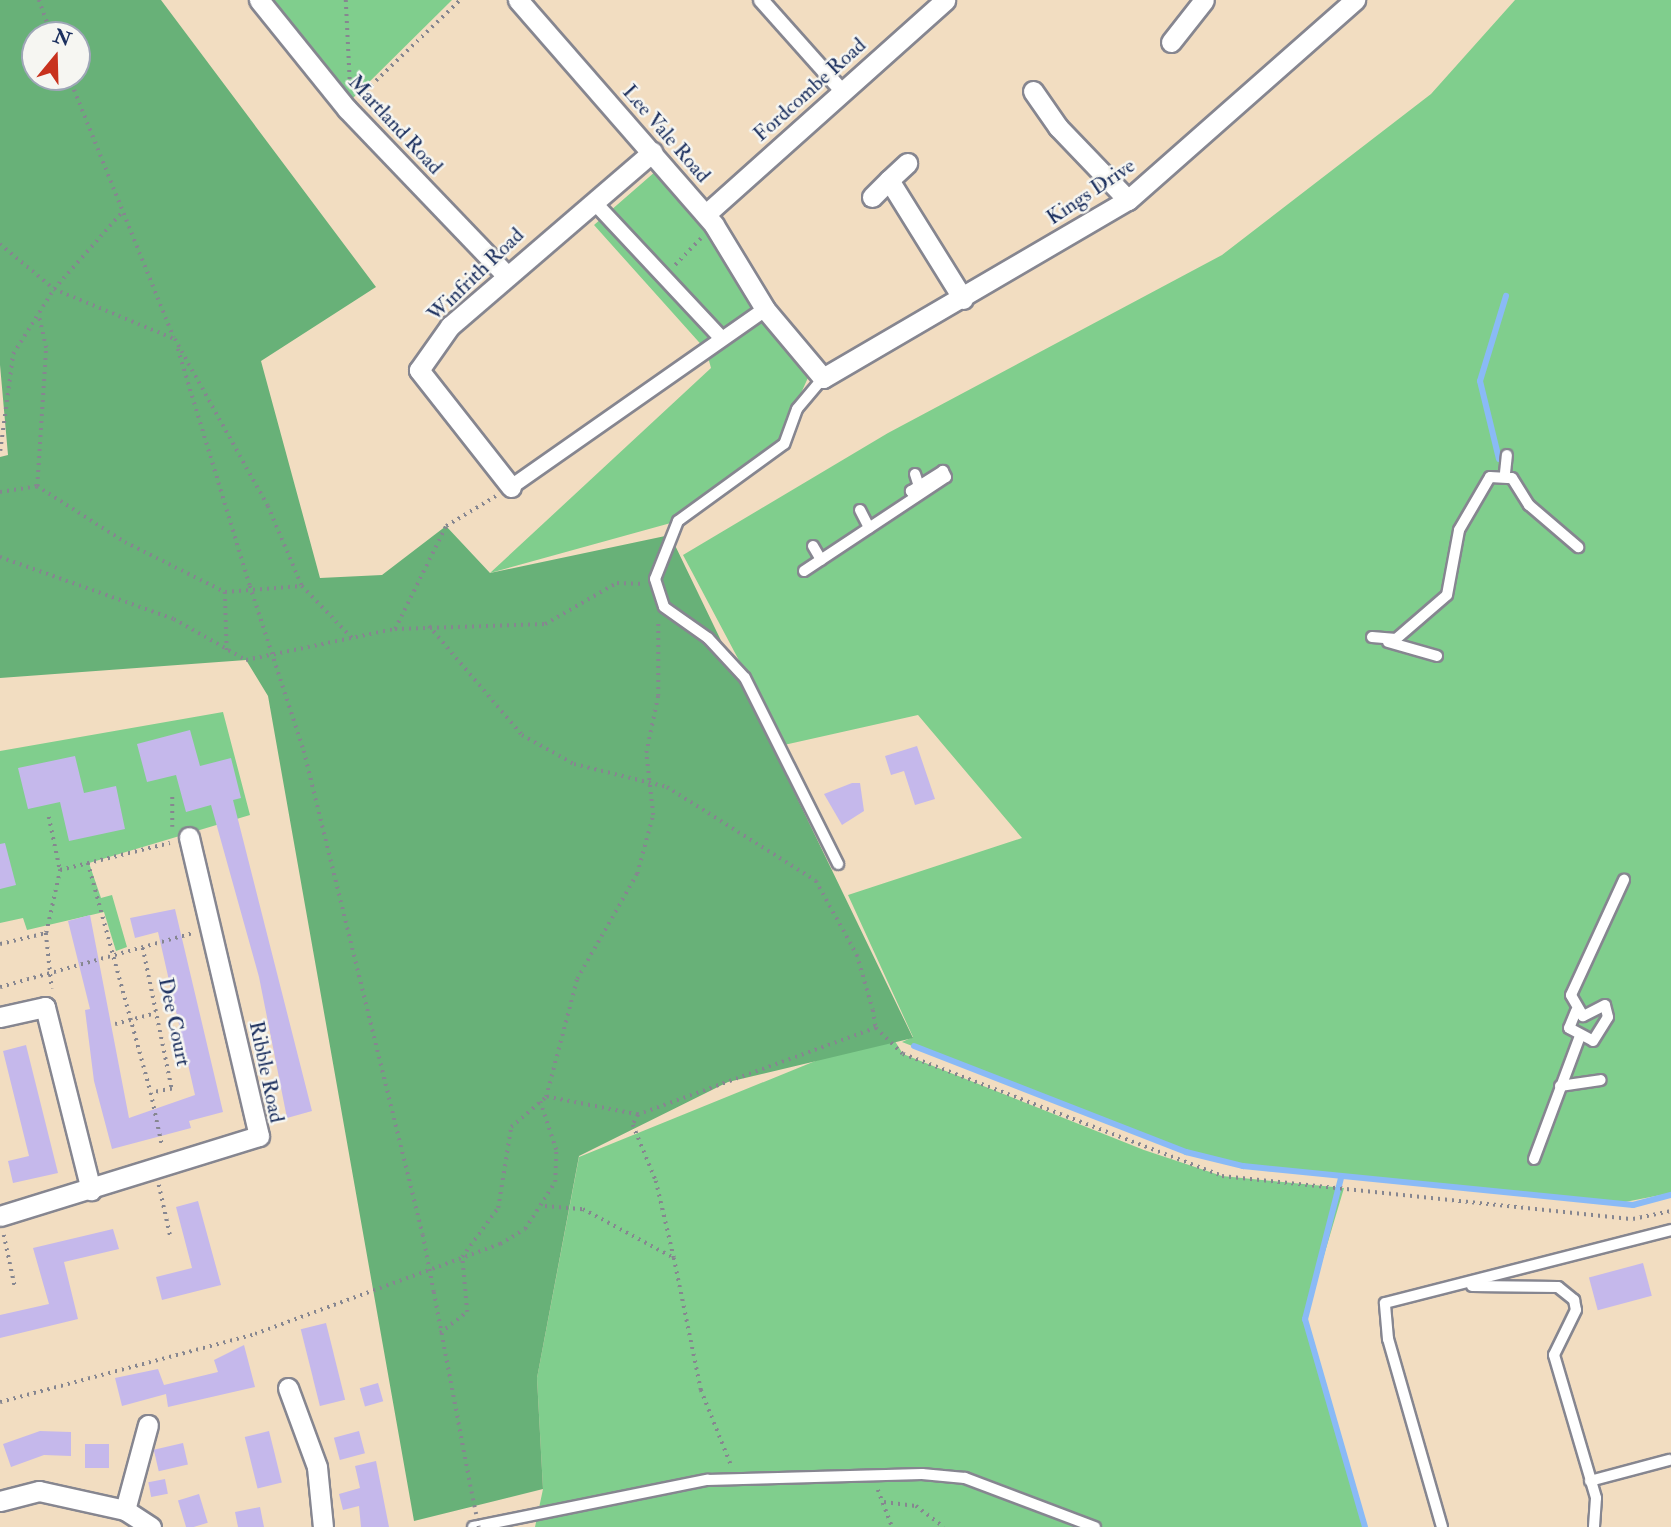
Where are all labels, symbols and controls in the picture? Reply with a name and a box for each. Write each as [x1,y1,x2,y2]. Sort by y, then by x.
north arrow [21,21,91,91]
text: N [50,24,74,52]
street label: Fordcombe Road [748,33,872,147]
street label: Martland Road [343,70,447,180]
street label: Lee Vale Road [617,80,715,188]
street label: Kings Drive [1042,153,1140,231]
street label: Winfrith Road [423,223,529,327]
street label: Dee Court [152,975,196,1069]
street label: Ribble Road [243,1019,289,1125]

